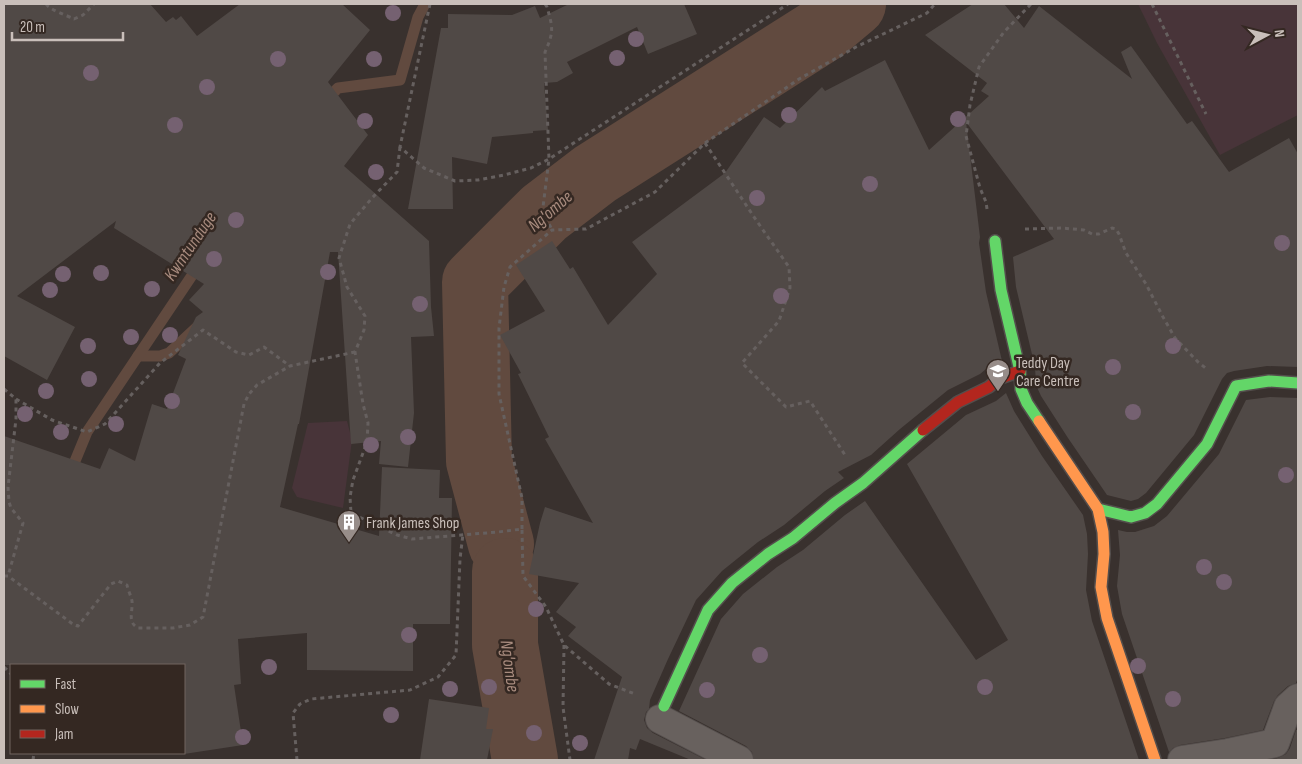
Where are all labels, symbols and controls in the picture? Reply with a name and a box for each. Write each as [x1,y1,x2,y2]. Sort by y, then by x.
scale bar [12,10,124,42]
north arrow [1242,10,1292,60]
text: 20 m [20,18,45,37]
text: N [1271,29,1288,38]
water label: Ng'ombe [524,186,577,236]
water label: Kwmtunduge [160,208,221,285]
place label: Teddy Day Care Centre [1016,354,1080,391]
school or university icon: Teddy Day Care Centre [985,358,1011,392]
building icon: Frank James Shop [336,509,362,543]
place label: Frank James Shop [366,514,459,533]
water label: Ng'ombe [495,639,524,693]
legend [10,664,185,754]
text: Fast [55,675,77,694]
text: Slow [55,700,79,719]
text: Jam [54,725,73,744]

